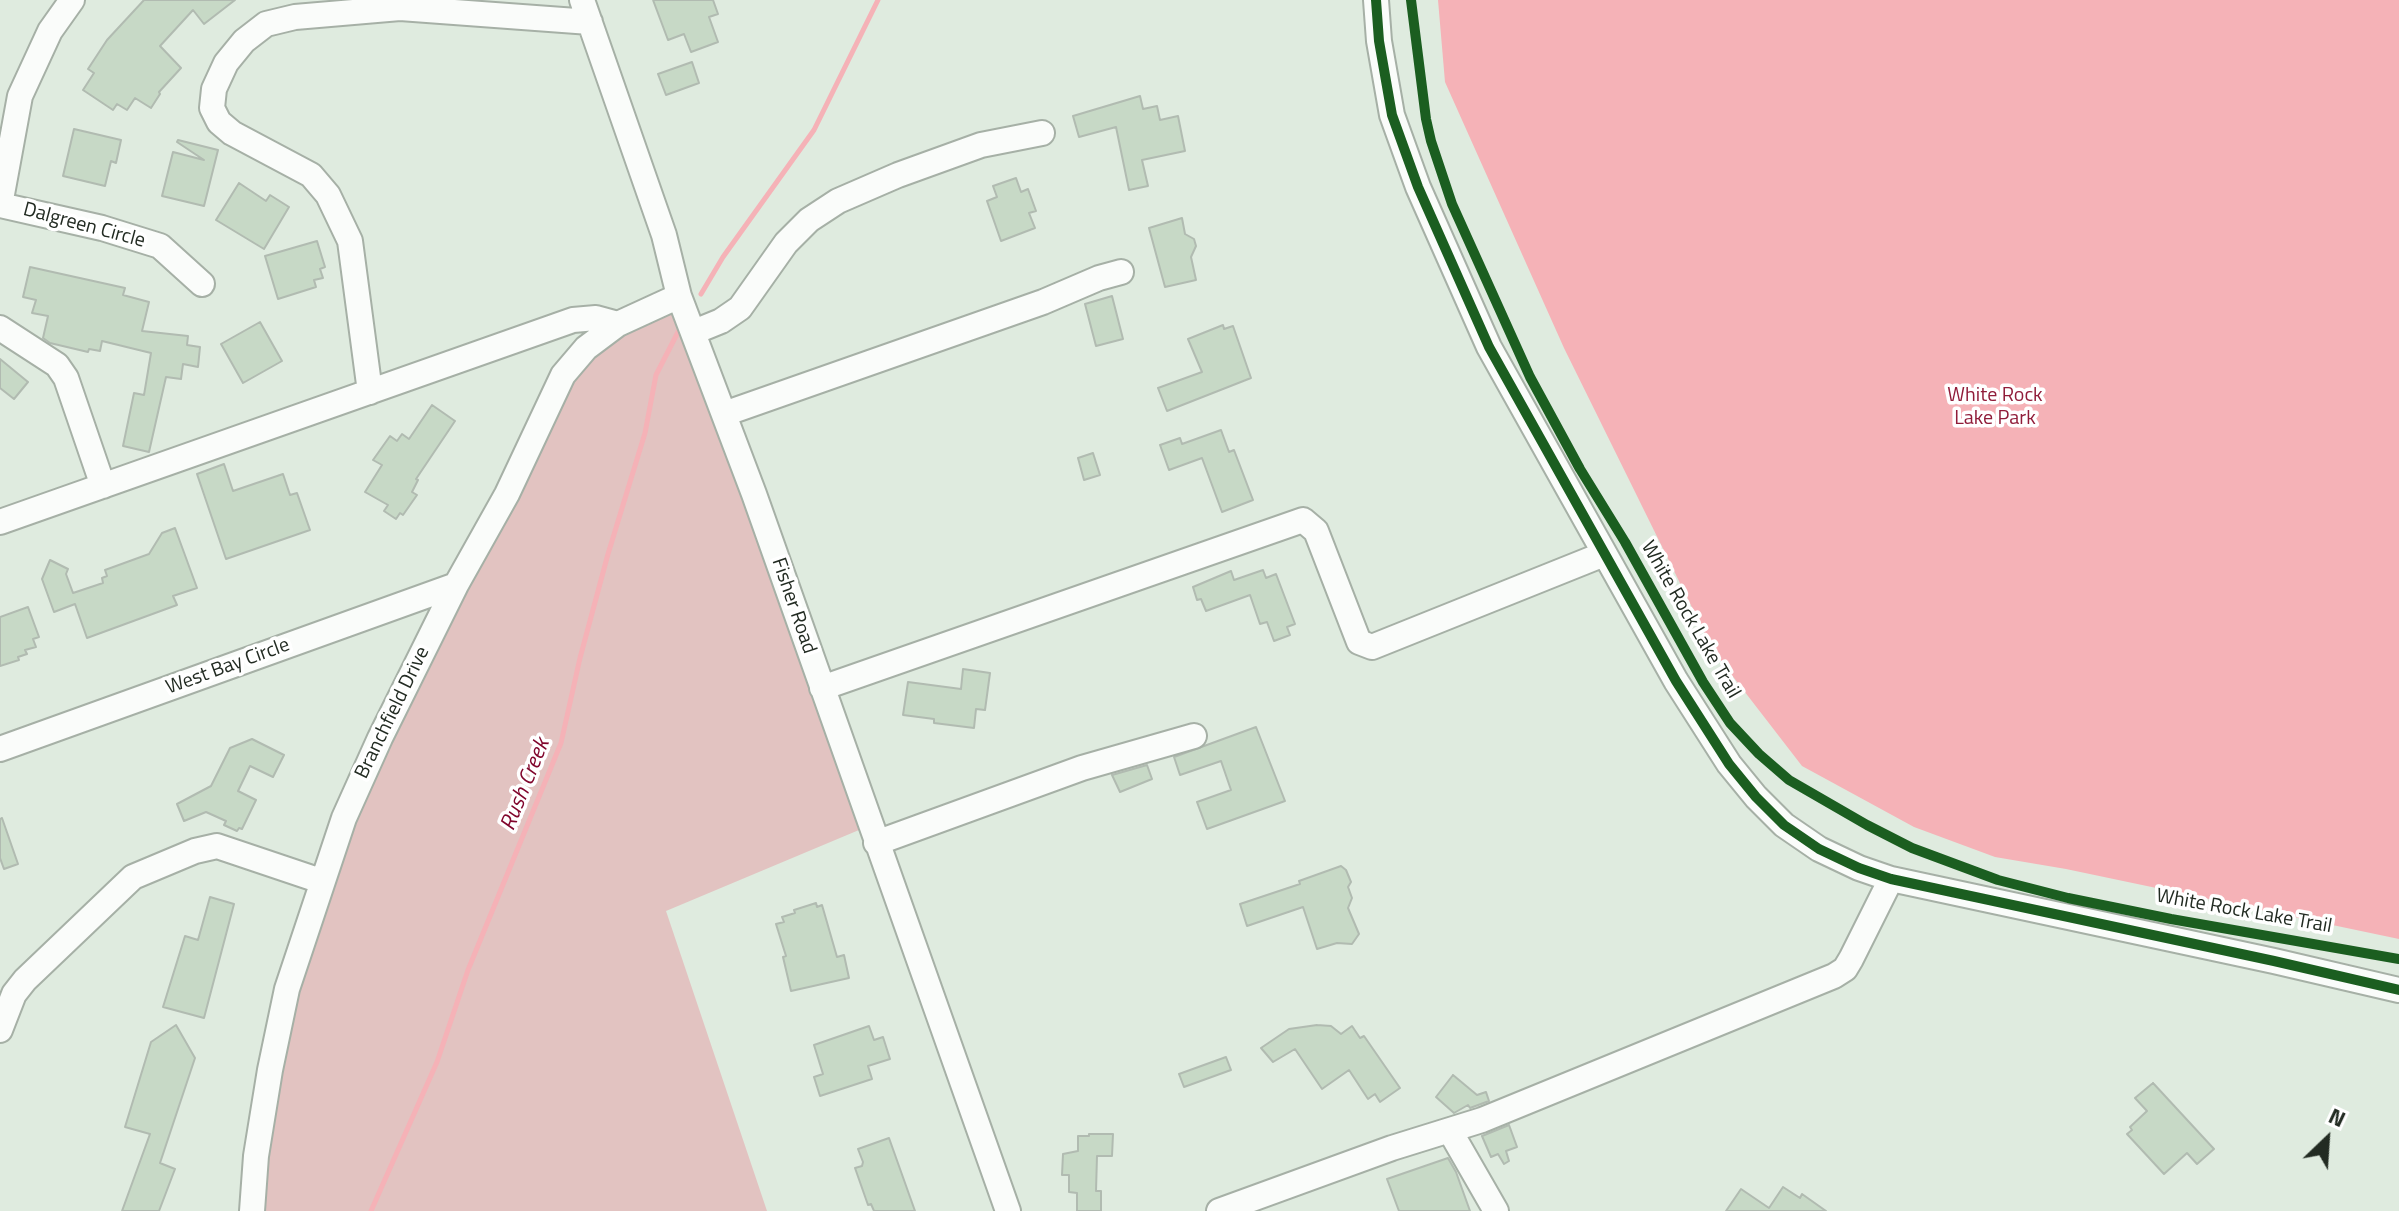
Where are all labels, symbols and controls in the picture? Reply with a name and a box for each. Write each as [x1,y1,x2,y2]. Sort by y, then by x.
street label: Dalgreen Circle [20,198,148,254]
park label: White Rock Lake Park [1947,384,2043,431]
street label: White Rock Lake Trail [1635,537,1745,703]
street label: Fisher Road [765,555,821,657]
street label: West Bay Circle [163,634,293,700]
street label: Branchfield Drive [351,643,435,783]
water label: Rush Creek [496,735,556,835]
street label: White Rock Lake Trail [2154,885,2334,939]
north arrow [2287,1099,2367,1179]
text: N [2323,1099,2351,1136]

